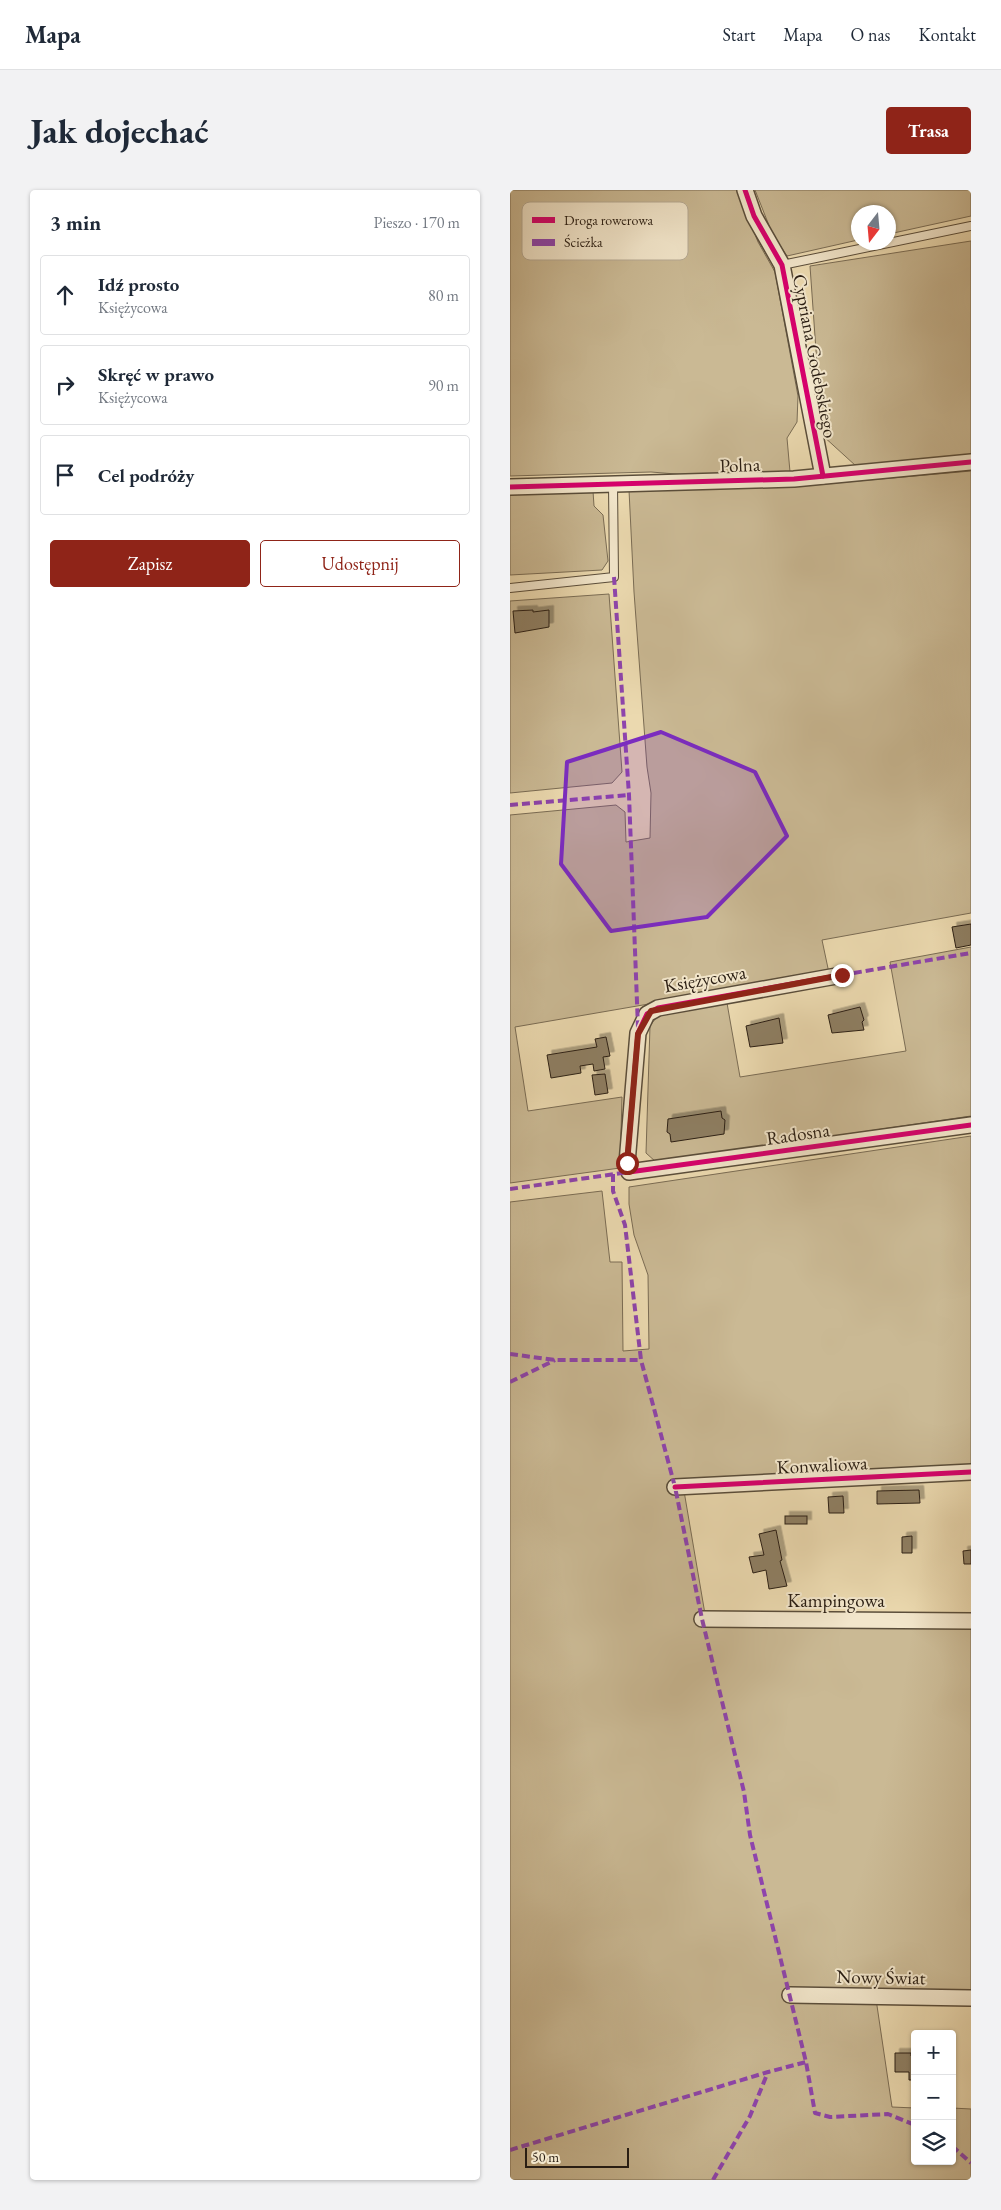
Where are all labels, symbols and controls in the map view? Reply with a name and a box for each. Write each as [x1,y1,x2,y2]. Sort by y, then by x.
text: Mapa [25,19,81,50]
text: Start [722,23,755,46]
text: Mapa [783,23,823,46]
text: O nas [851,23,890,46]
text: Kontakt [918,23,976,46]
button: Trasa [886,107,971,154]
text: Jak dojechać [30,108,209,153]
legend [522,202,688,260]
north arrow [851,205,896,250]
text: 3 min [50,209,101,236]
text: Droga rowerowa [564,211,654,229]
text: Pieszo · 170 m [374,212,460,233]
text: Ścieżka [564,233,603,251]
text: Idź prosto [98,272,179,297]
street label: Cypriana Godebskiego [787,272,843,440]
icon: ahead [51,281,79,309]
text: 80 m [428,285,459,306]
text: Księżycowa [98,297,168,318]
text: Skręć w prawo [98,362,214,387]
icon: right [51,371,79,399]
text: 90 m [428,375,459,396]
text: Księżycowa [98,387,168,408]
street label: Polna [719,452,761,478]
icon: arrive [51,461,79,489]
text: Cel podróży [98,463,194,488]
button: Zapisz [50,540,250,587]
button: Udostępnij [260,540,460,587]
street label: Księżycowa [662,959,748,999]
route end [831,964,854,987]
street label: Radosna [765,1117,832,1151]
route start [616,1152,639,1175]
street label: Konwaliowa [776,1450,868,1480]
street label: Kampingowa [787,1588,885,1613]
street label: Nowy Świat [836,1964,926,1990]
map controls [911,2030,956,2165]
button: + [911,2030,956,2075]
button: − [911,2075,956,2120]
button: layers [911,2120,956,2165]
scale bar [525,2145,629,2168]
text: 50 m [532,2148,559,2166]

